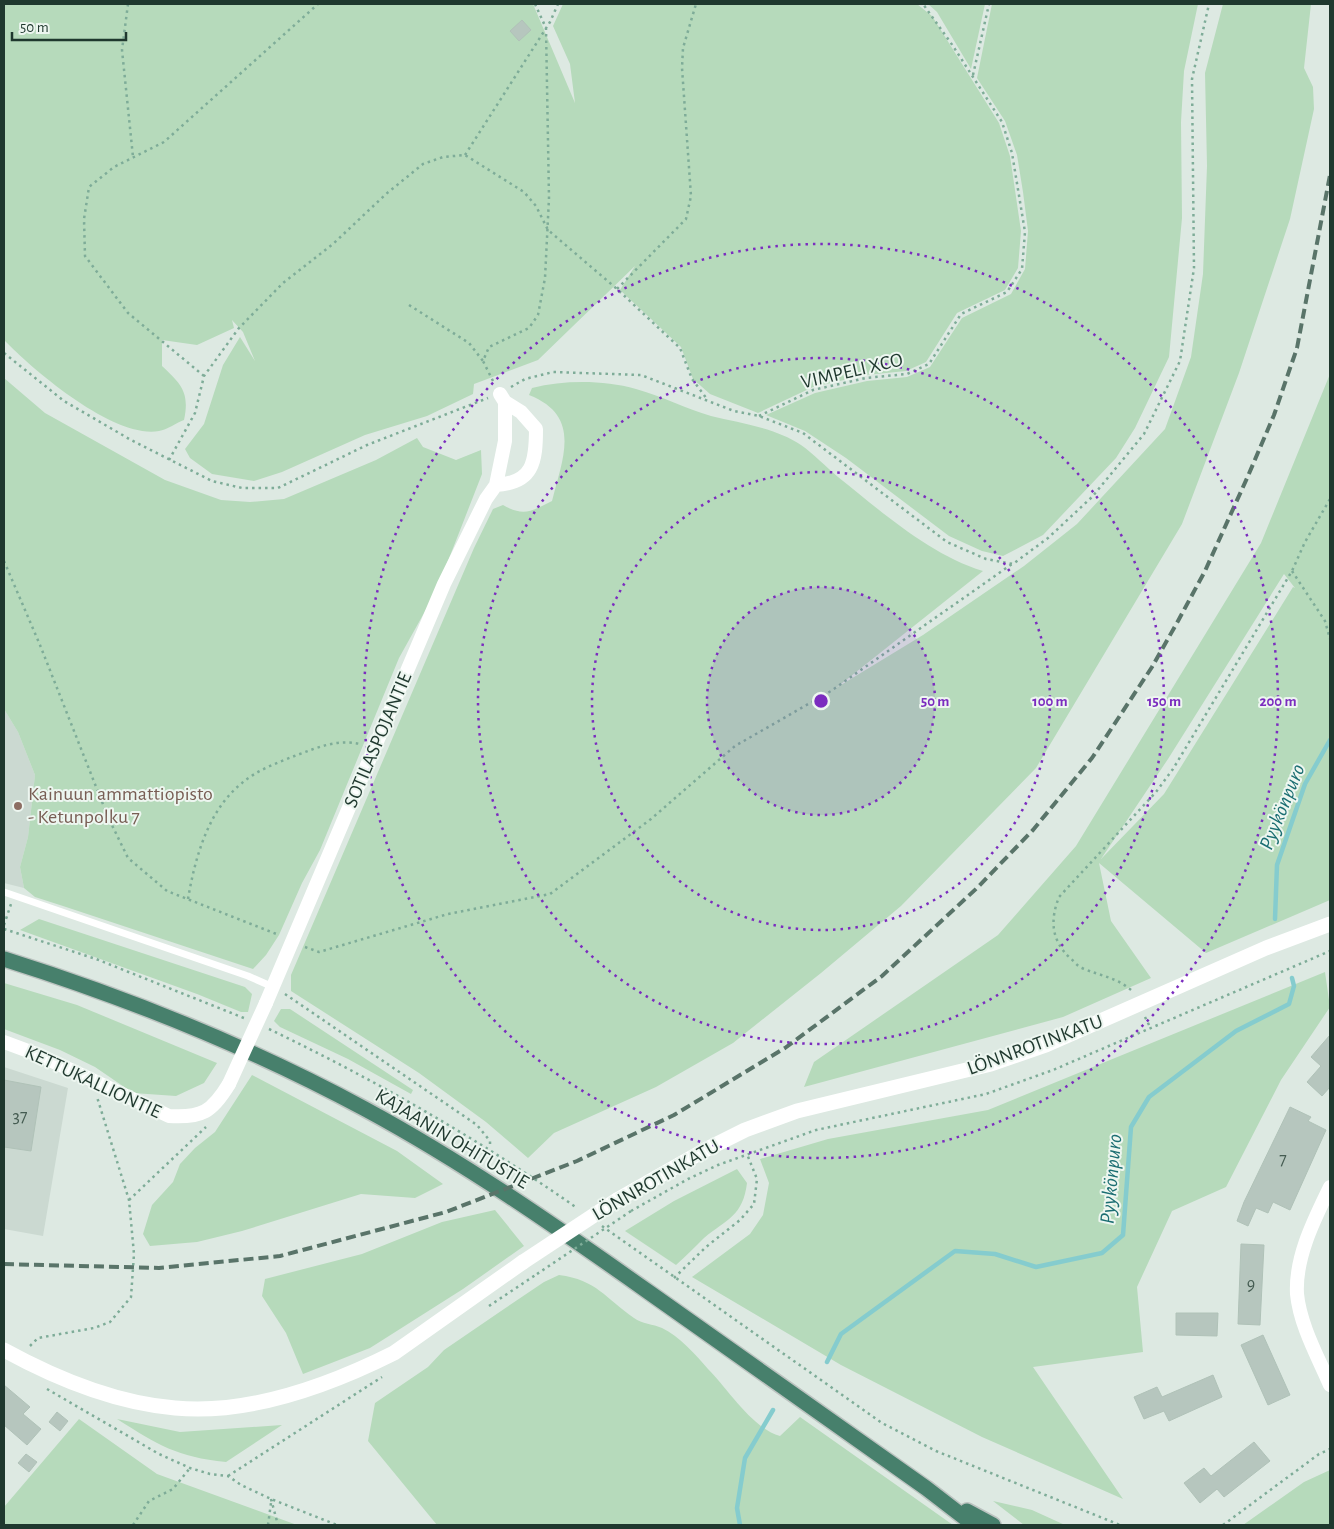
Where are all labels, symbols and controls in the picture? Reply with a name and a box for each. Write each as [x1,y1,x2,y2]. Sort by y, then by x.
scale bar [12,10,126,42]
text: 50 m [20,20,49,35]
street label: VIMPELI XCO [799,350,905,392]
street label: SOTILASPOJANTIE [340,669,416,811]
centre of rings [812,692,830,710]
text: 50 m [921,694,949,709]
text: 100 m [1032,694,1068,709]
text: 150 m [1147,694,1181,709]
text: 200 m [1259,694,1297,709]
water label: Pyykönpuro [1255,761,1310,853]
place label: Kainuun ammattiopisto - Ketunpolku 7 [28,784,213,827]
marker: Kainuun ammattiopisto - Ketunpolku 7 [12,800,24,812]
street label: LÖNNROTINKATU [964,1011,1106,1079]
street label: KETTUKALLIONTIE [22,1042,164,1122]
street label: KAJAANIN OHITUSTIE [372,1085,533,1193]
house number: 37 [13,1108,27,1126]
water label: Pyykönpuro [1097,1133,1126,1225]
street label: LÖNNROTINKATU [589,1136,723,1224]
house number: 7 [1279,1151,1287,1169]
house number: 9 [1247,1276,1255,1294]

